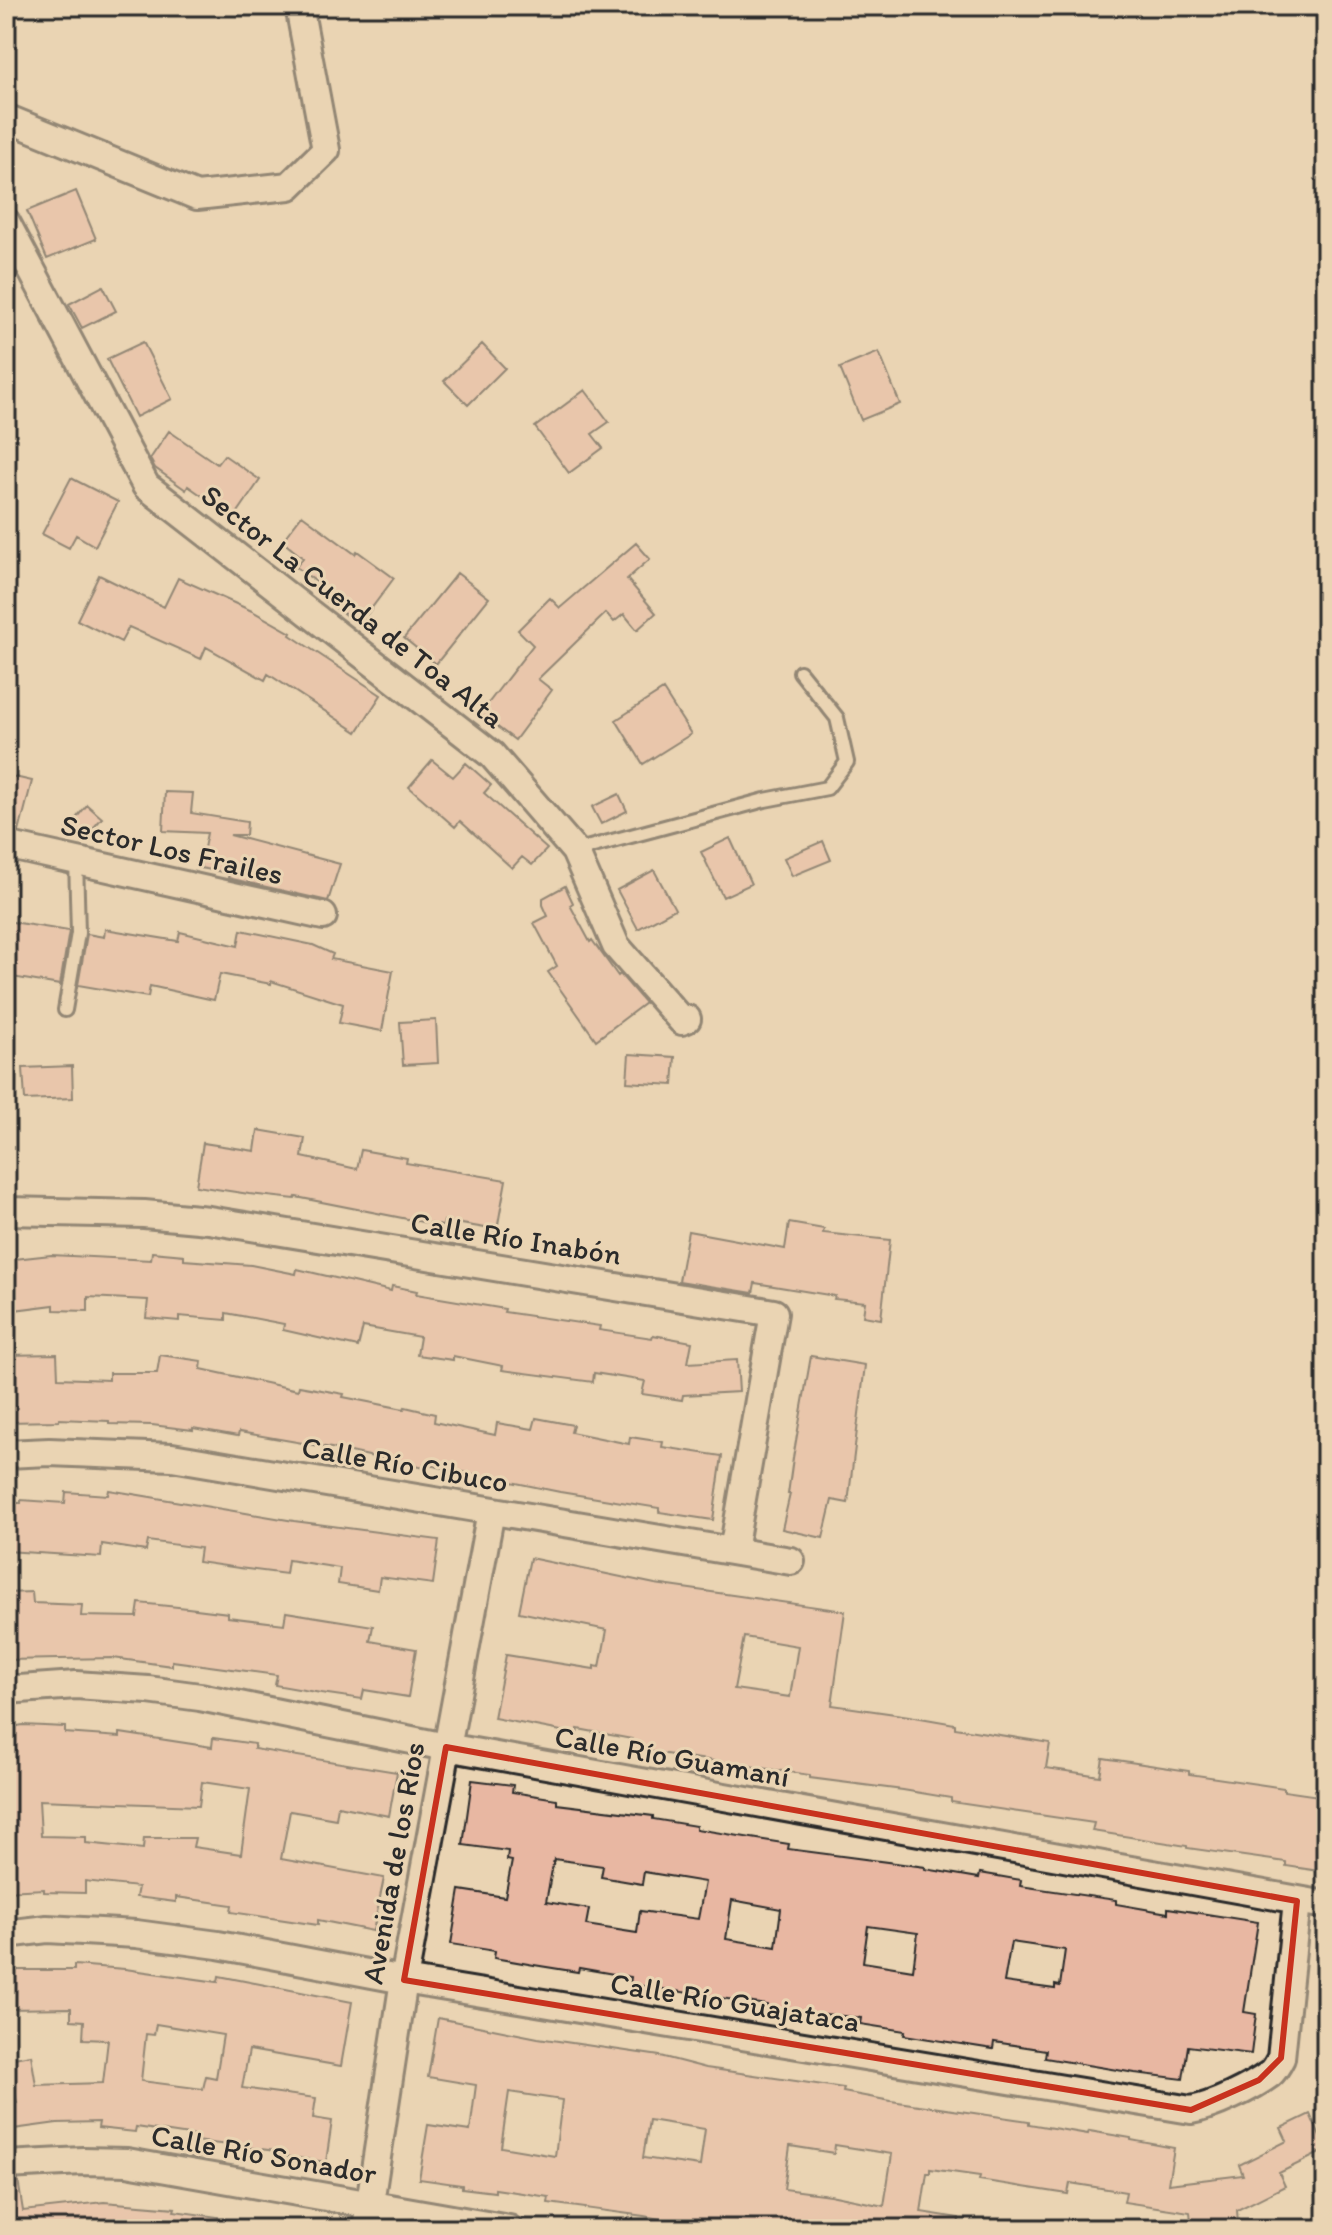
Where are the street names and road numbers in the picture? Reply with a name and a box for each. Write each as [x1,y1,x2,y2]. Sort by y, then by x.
street label: Sector La Cuerda de Toa Alta [194,476,512,736]
street label: Sector Los Frailes [57,805,287,893]
street label: Calle Río Inabón [408,1203,624,1273]
street label: Calle Río Cibuco [299,1428,511,1500]
street label: Calle Río Guamaní [552,1717,793,1795]
street label: Avenida de los Ríos [353,1739,433,1987]
street label: Calle Río Guajataca [608,1964,863,2040]
street label: Calle Río Sonador [148,2116,380,2192]

